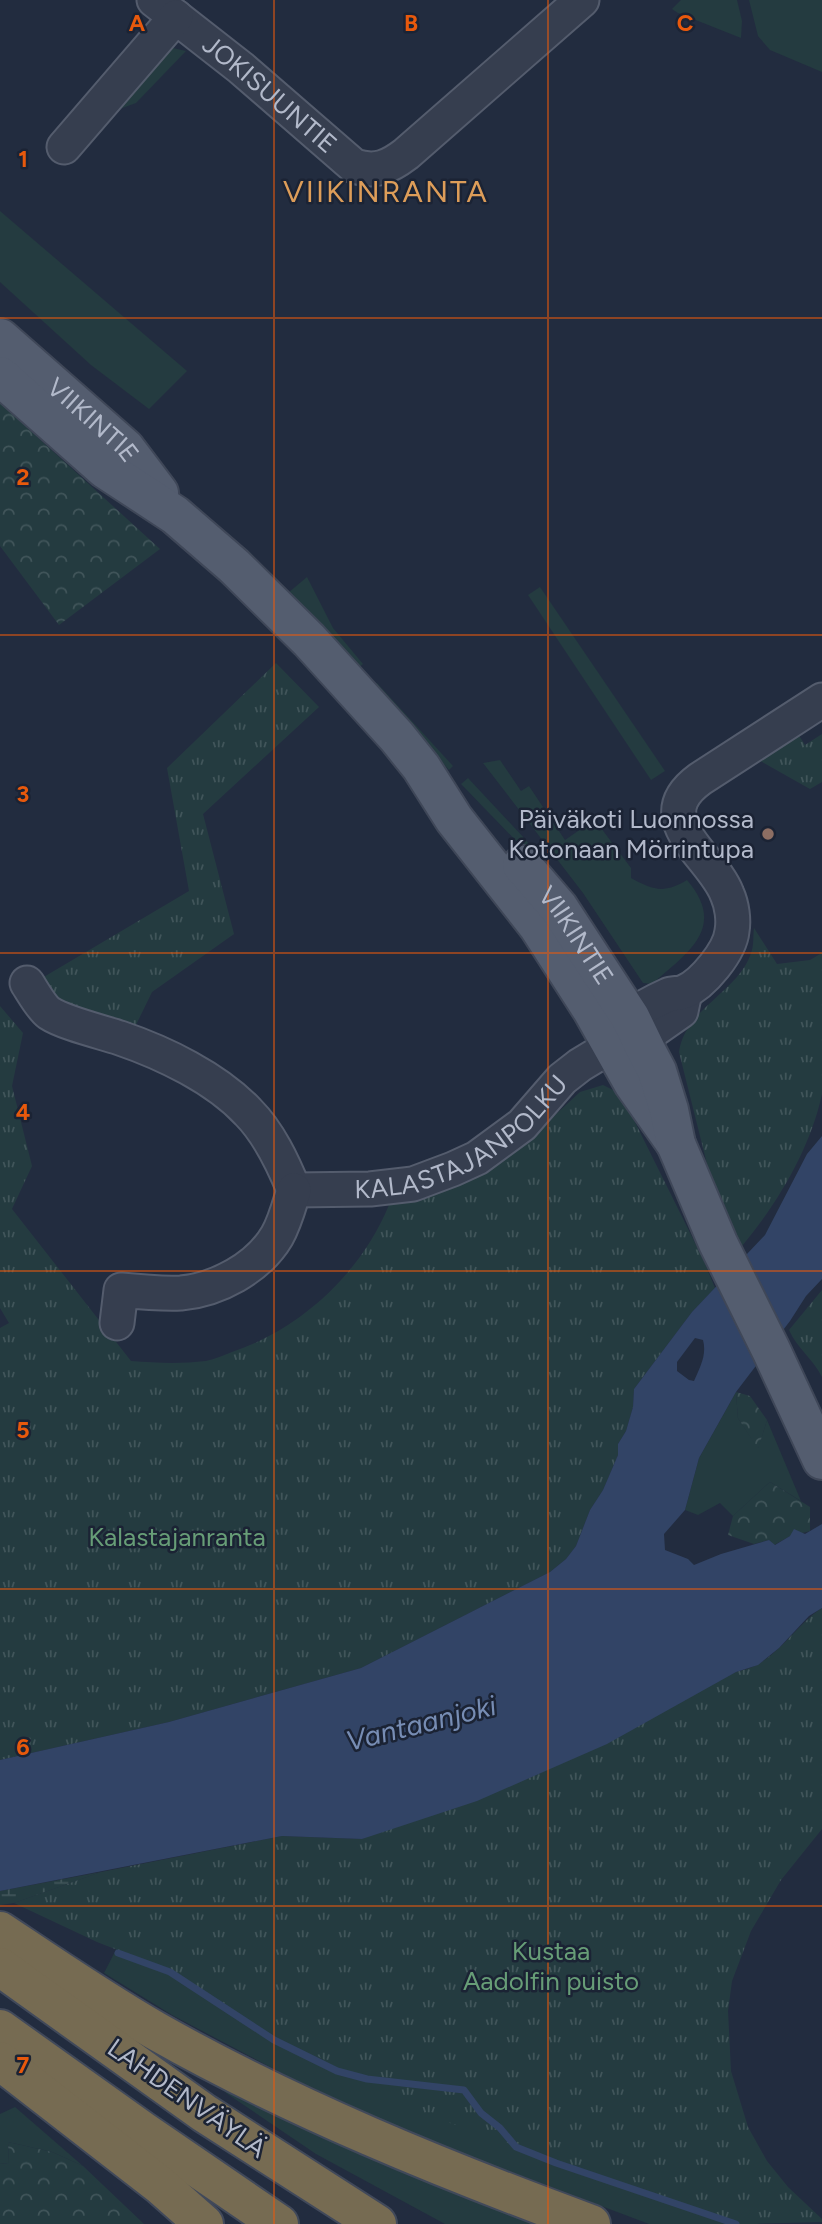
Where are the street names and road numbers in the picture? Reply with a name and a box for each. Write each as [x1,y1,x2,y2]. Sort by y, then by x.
street label: JOKISUUNTIE [196,28,343,160]
street label: VIIKINTIE [40,371,146,468]
street label: VIIKINTIE [531,880,621,991]
street label: KALASTAJANPOLKU [354,1068,574,1205]
street label: LAHDENVÄYLÄ [101,2031,273,2165]

